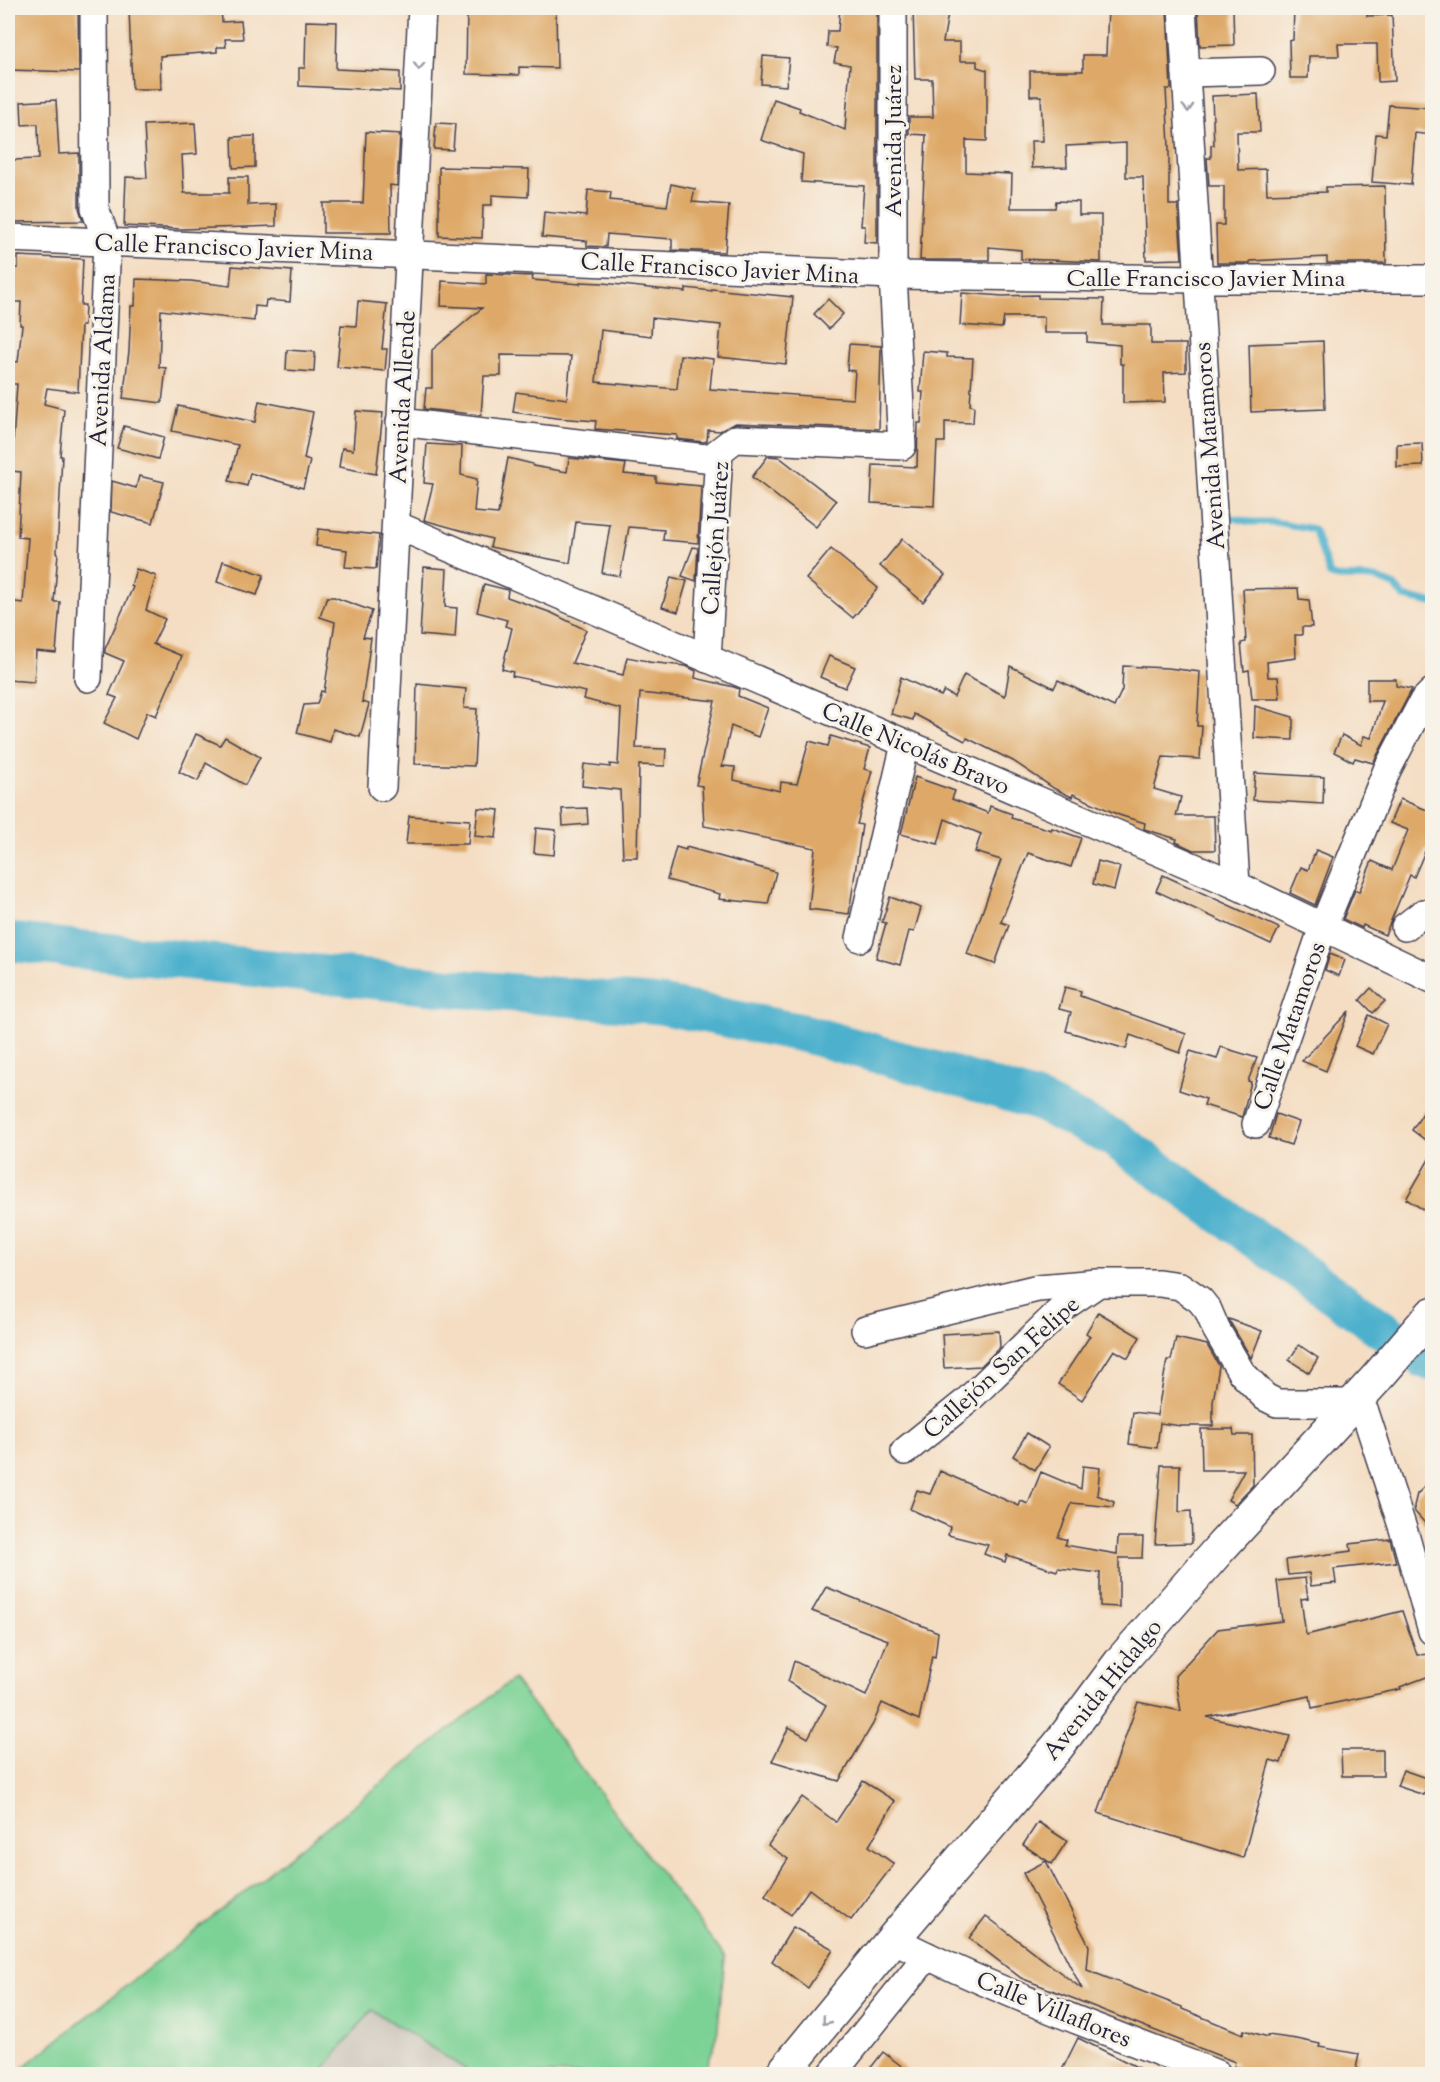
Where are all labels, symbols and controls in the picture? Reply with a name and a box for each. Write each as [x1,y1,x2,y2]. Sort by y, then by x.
one-way arrow [413,61,426,70]
street label: Avenida Juárez [878,65,912,217]
one-way arrow [1182,103,1195,112]
street label: Calle Francisco Javier Mina [94,227,374,271]
street label: Calle Francisco Javier Mina [580,246,860,294]
street label: Calle Francisco Javier Mina [1067,263,1346,297]
street label: Avenida Aldama [82,273,126,448]
street label: Avenida Allende [382,309,426,485]
street label: Avenida Matamoros [1187,341,1235,551]
street label: Callejón Juárez [695,460,739,616]
street label: Calle Nicolás Bravo [816,695,1014,805]
street label: Calle Matamoros [1246,938,1336,1115]
street label: Callejón San Felipe [917,1289,1088,1448]
street label: Avenida Hidalgo [1036,1612,1171,1768]
street label: Calle Villaflores [971,1964,1136,2057]
one-way arrow [822,2014,833,2025]

